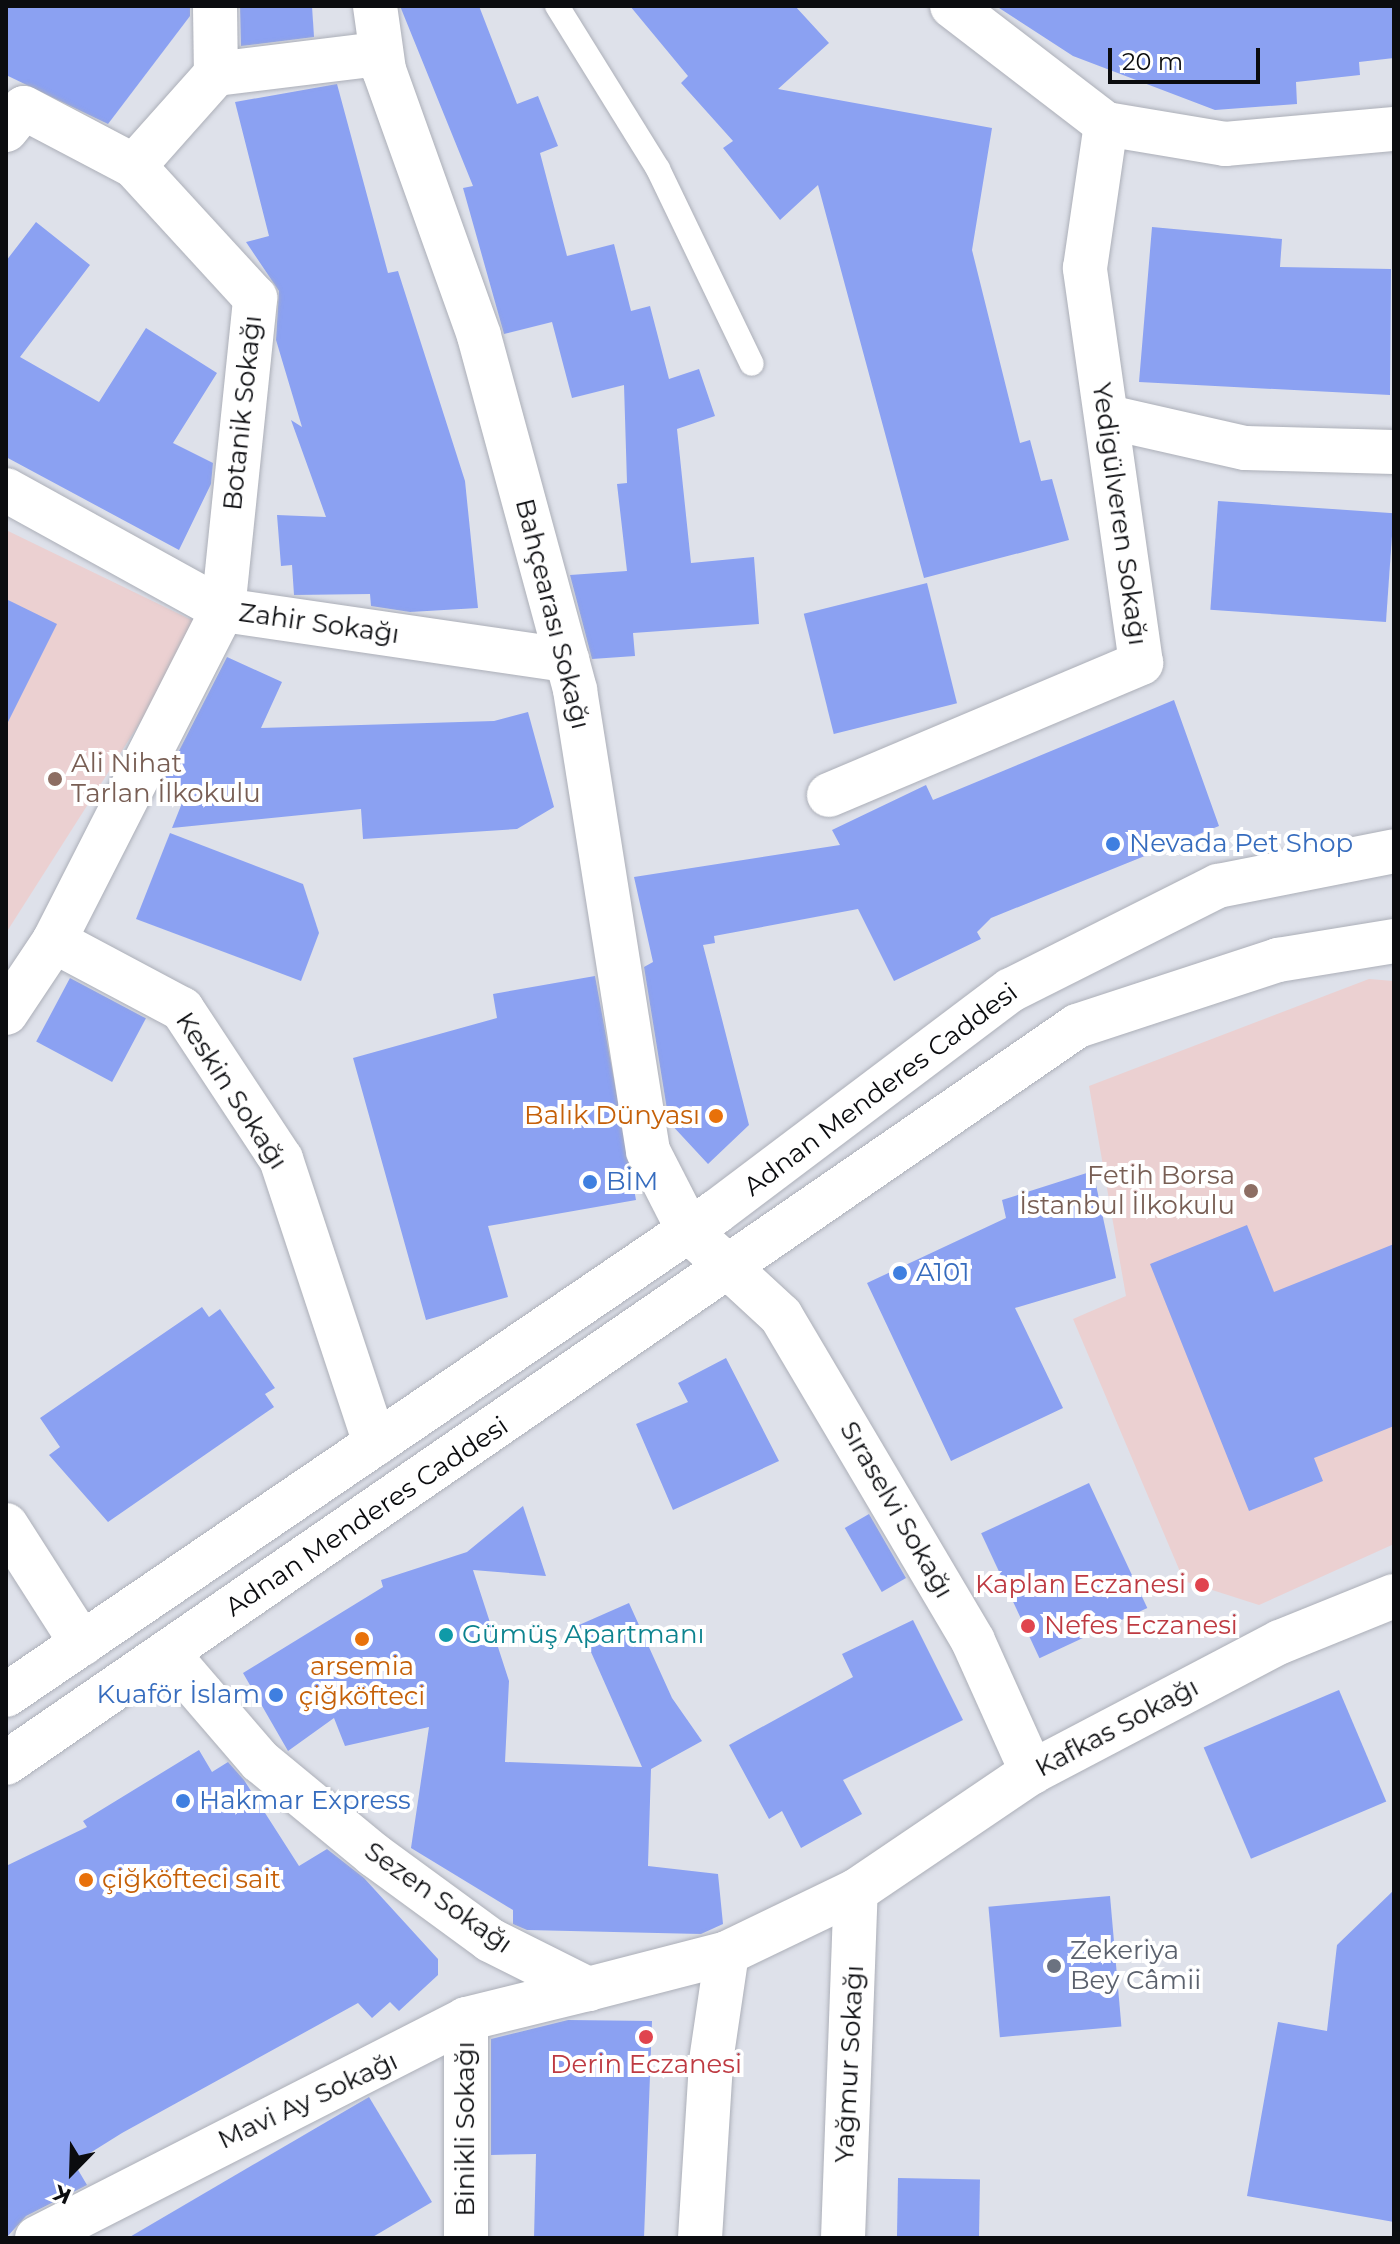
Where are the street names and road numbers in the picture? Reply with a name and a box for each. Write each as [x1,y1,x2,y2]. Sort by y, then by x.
street label: Botanik Sokağı [217,314,269,512]
street label: Yedigülveren Sokağı [1085,381,1153,647]
street label: Bahçearası Sokağı [508,495,596,733]
street label: Zahir Sokağı [237,597,401,651]
street label: Adnan Menderes Caddesi [738,977,1024,1203]
street label: Keskin Sokağı [169,1007,293,1175]
street label: Adnan Menderes Caddesi [220,1411,514,1623]
street label: Sıraselvi Sokağı [833,1416,959,1604]
street label: Kafkas Sokağı [1030,1672,1204,1784]
street label: Sezen Sokağı [358,1836,518,1960]
street label: Yağmur Sokağı [829,1964,871,2164]
street label: Binikli Sokağı [450,2041,482,2217]
street label: Mavi Ay Sokağı [213,2046,403,2156]

